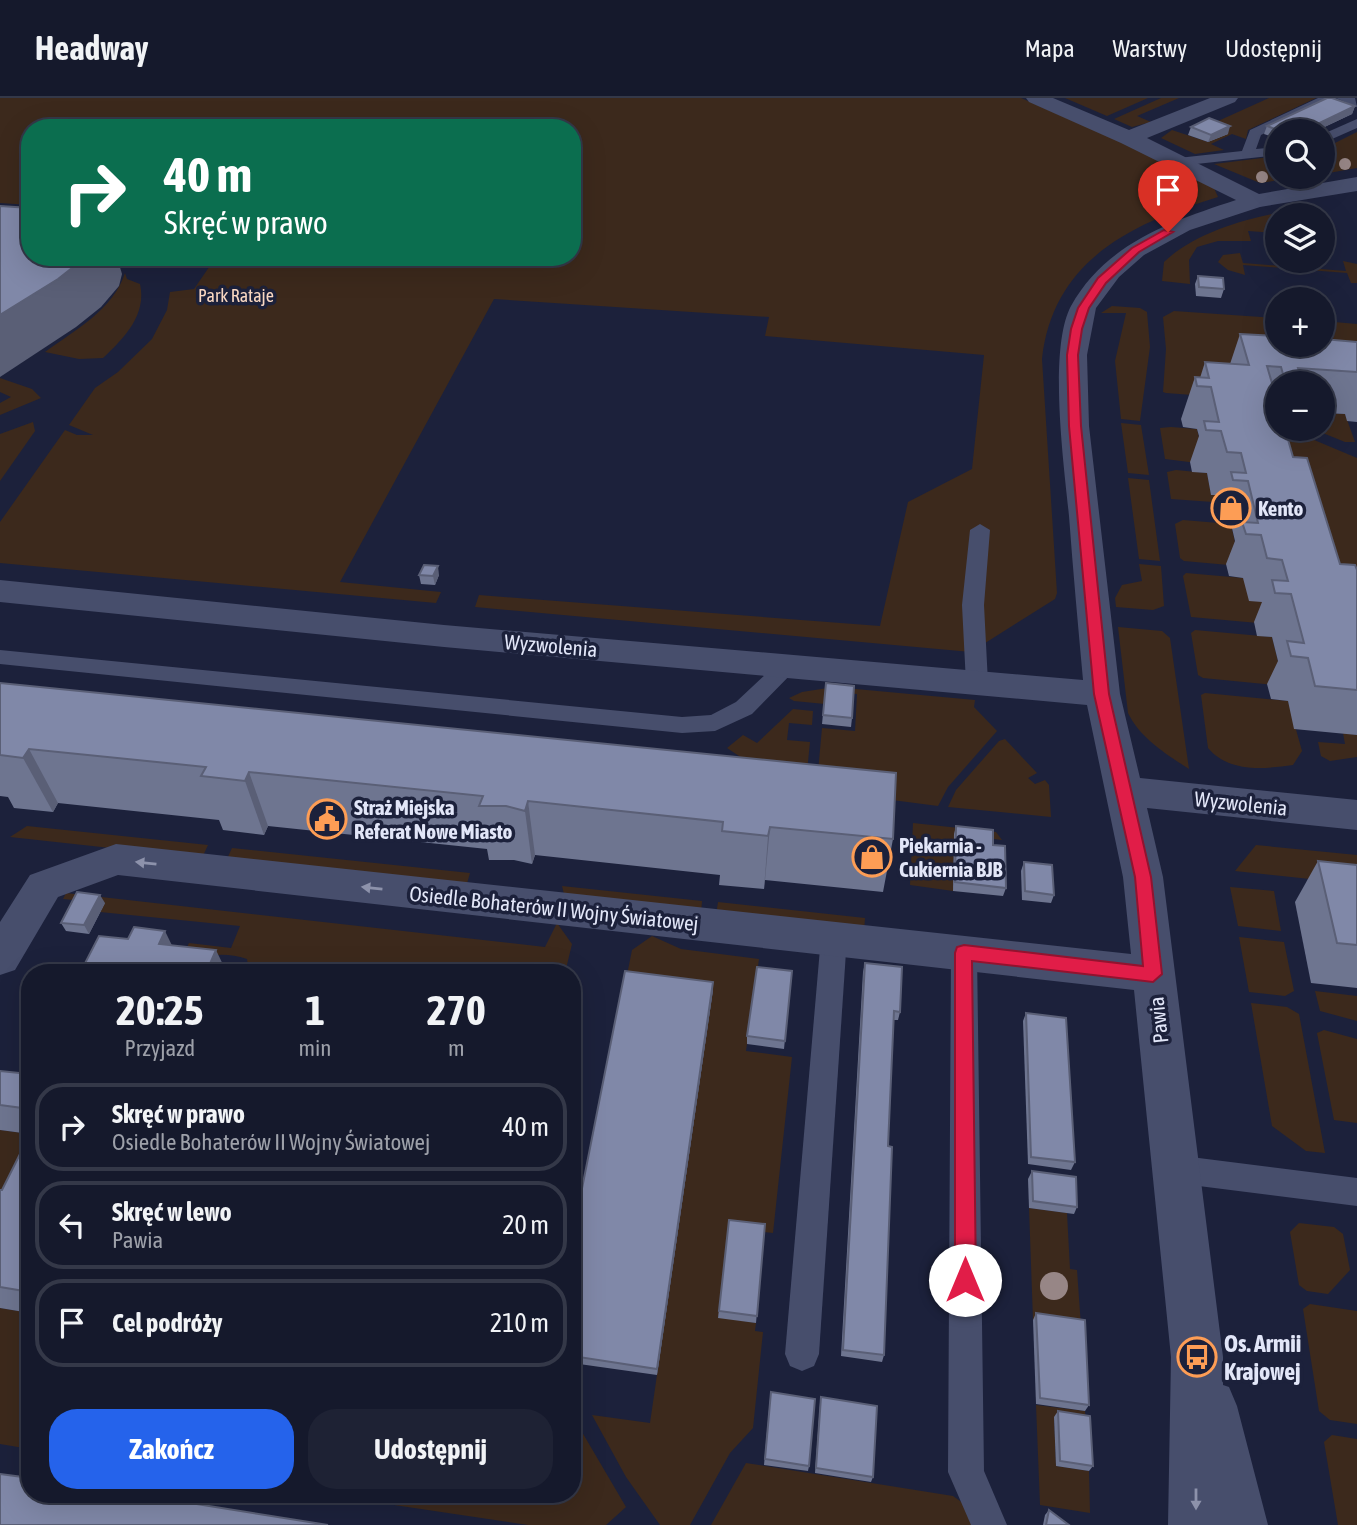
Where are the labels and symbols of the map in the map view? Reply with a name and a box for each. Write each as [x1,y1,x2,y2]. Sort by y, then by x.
pin [1138,160,1198,232]
park label: Park Rataje [198,285,274,306]
shop icon: Kento [1210,487,1252,529]
place label: Kento [1258,496,1303,520]
street label: Wyzwolenia [503,629,599,661]
street label: Wyzwolenia [1193,786,1289,820]
place label: Straż Miejska Referat Nowe Miasto [354,795,513,843]
public building icon: Straż Miejska Referat Nowe Miasto [306,798,348,840]
place label: Piekarnia - Cukiernia BJB [899,833,1003,881]
shop icon: Piekarnia - Cukiernia BJB [851,836,893,878]
one-way arrow [135,857,157,868]
street label: Osiedle Bohaterów II Wojny Światowej [408,881,700,935]
one-way arrow [361,882,383,893]
street label: Pawia [1144,995,1172,1045]
position arrow [928,1243,1002,1317]
place label: Os. Armii Krajowej [1224,1330,1301,1385]
bus stop icon: Os. Armii Krajowej [1176,1336,1218,1378]
one-way arrow [1190,1488,1202,1510]

